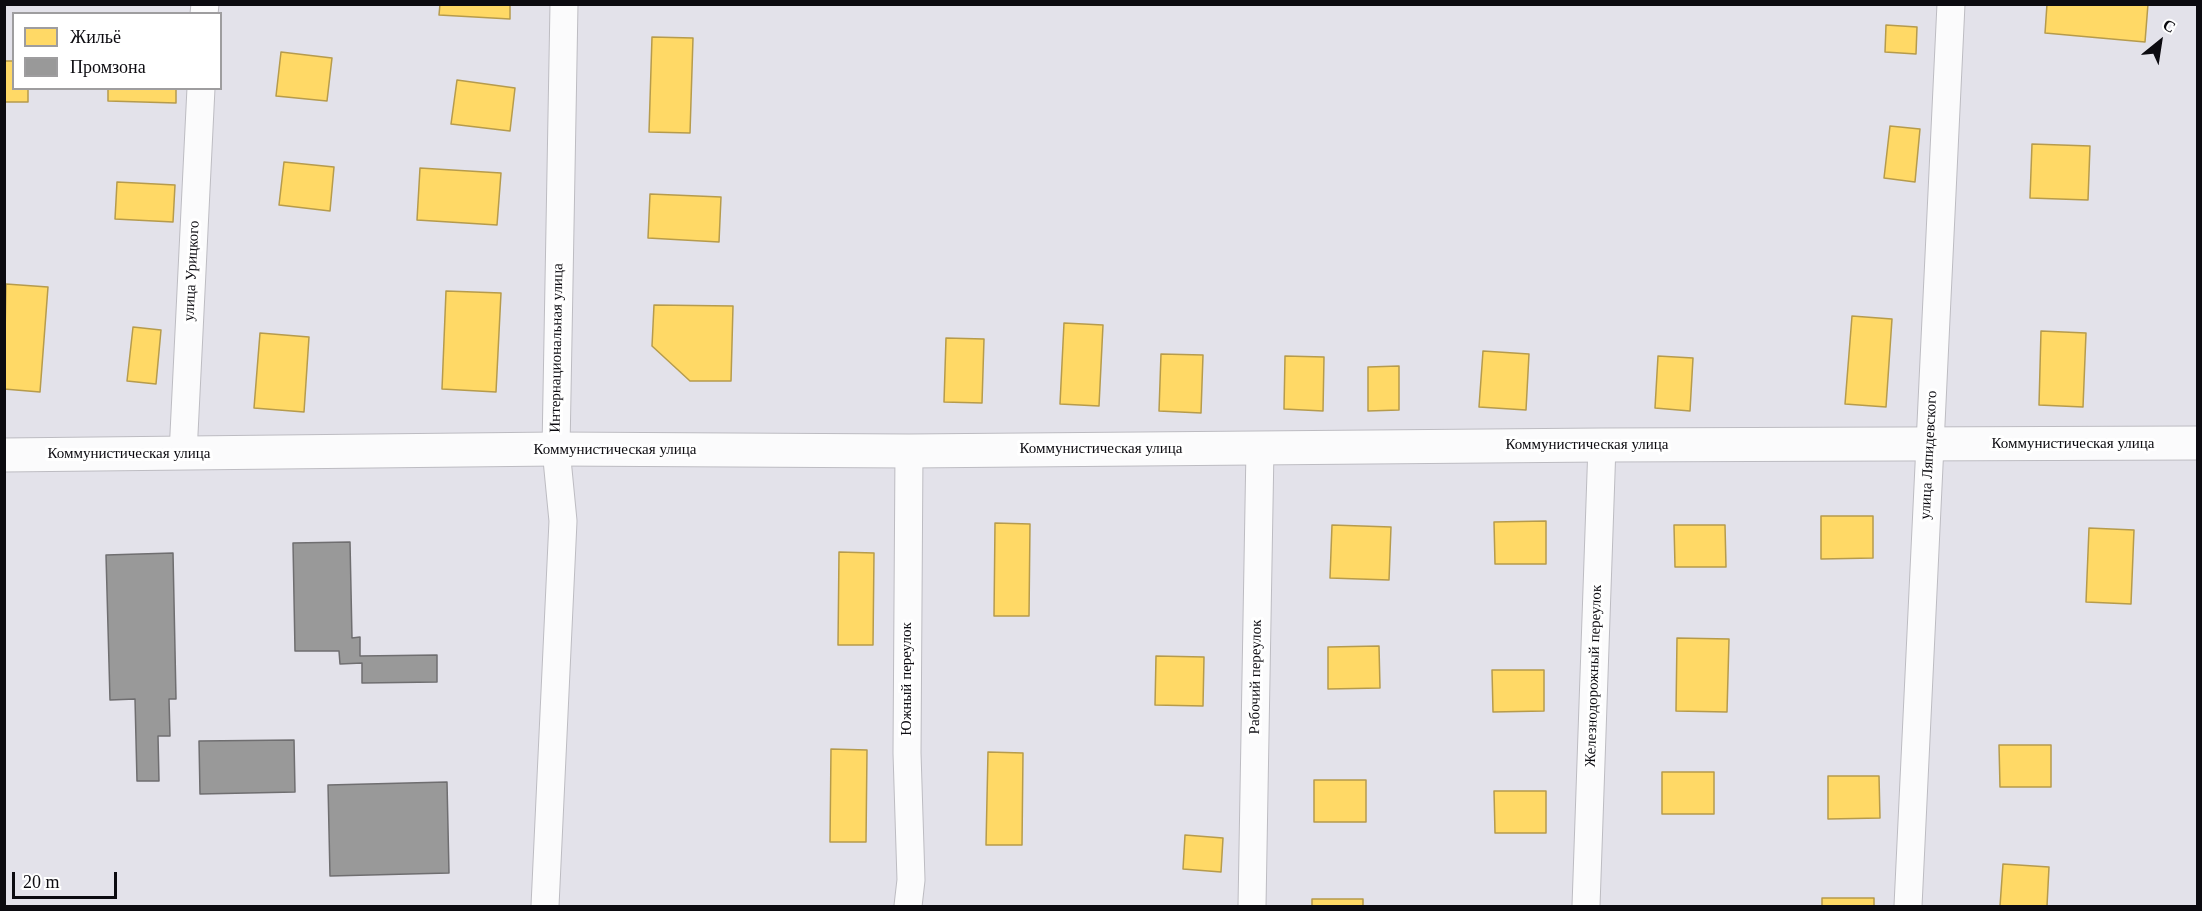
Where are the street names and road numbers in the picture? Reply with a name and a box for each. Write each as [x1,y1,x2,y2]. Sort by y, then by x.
street label: улица Урицкого [180,220,204,322]
street label: Интернациональная улица [547,263,567,433]
street label: улица Ляпидевского [1917,390,1941,520]
street label: Коммунистическая улица [1992,435,2154,453]
street label: Коммунистическая улица [1506,436,1668,454]
street label: Коммунистическая улица [1020,440,1182,458]
street label: Коммунистическая улица [534,441,696,459]
street label: Коммунистическая улица [48,445,210,463]
street label: Железнодорожный переулок [1582,585,1606,767]
street label: Рабочий переулок [1246,620,1266,734]
street label: Южный переулок [898,622,916,736]

